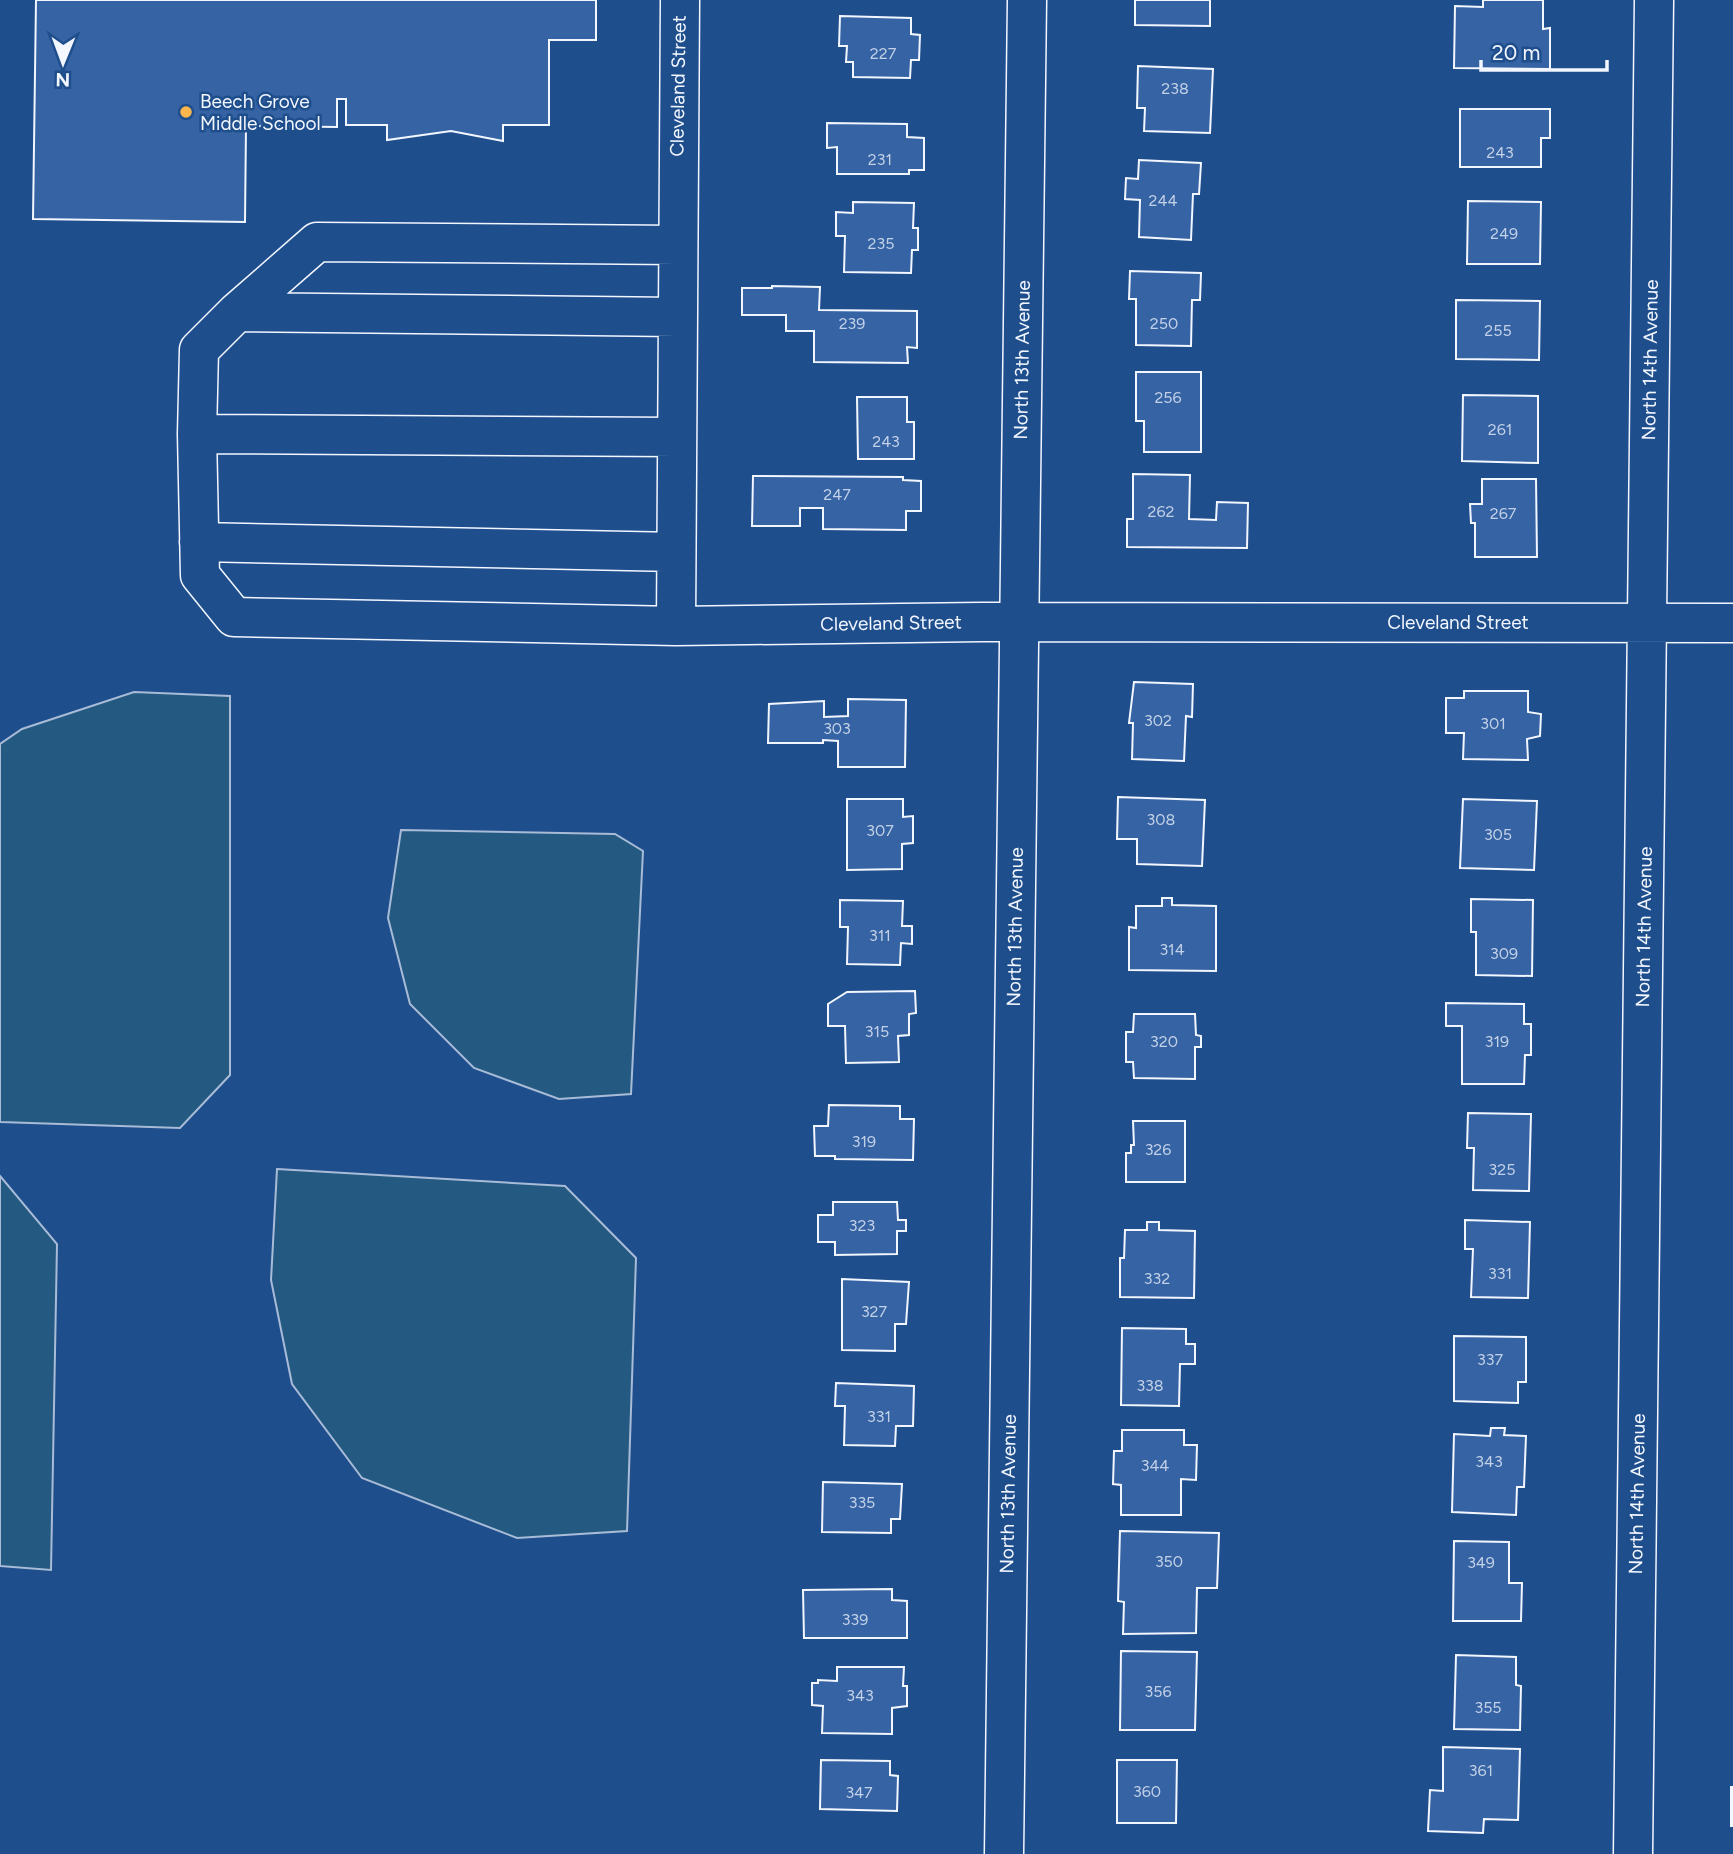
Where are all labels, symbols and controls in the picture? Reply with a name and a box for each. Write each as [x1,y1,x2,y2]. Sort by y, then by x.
street label: Cleveland Street [665,15,691,157]
north arrow [28,28,98,98]
scale bar [1481,28,1607,72]
text: 20 m [1492,40,1540,65]
house number: 227 [870,44,897,63]
text: N [55,68,70,91]
house number: 238 [1161,79,1189,98]
place label: Beech Grove Middle School [200,90,321,135]
marker: Beech Grove Middle School [178,104,194,120]
house number: 243 [1486,143,1514,162]
house number: 231 [868,150,892,169]
house number: 244 [1149,191,1177,210]
house number: 249 [1490,224,1518,243]
house number: 235 [868,234,894,253]
street label: North 14th Avenue [1637,279,1663,441]
street label: North 13th Avenue [1009,280,1035,440]
house number: 239 [839,314,865,333]
house number: 250 [1150,314,1178,333]
house number: 255 [1484,321,1512,340]
house number: 256 [1154,388,1182,407]
house number: 261 [1488,420,1512,439]
house number: 243 [872,432,900,451]
house number: 247 [823,485,851,504]
house number: 262 [1148,502,1174,521]
house number: 267 [1490,504,1517,523]
street label: Cleveland Street [820,610,962,636]
street label: Cleveland Street [1387,611,1529,634]
house number: 302 [1144,711,1172,730]
house number: 301 [1480,714,1506,733]
house number: 303 [823,719,851,738]
house number: 308 [1147,810,1175,829]
house number: 307 [866,821,894,840]
house number: 305 [1484,825,1512,844]
street label: North 14th Avenue [1631,846,1657,1008]
street label: North 13th Avenue [1002,847,1028,1007]
house number: 311 [869,926,891,945]
house number: 314 [1159,940,1185,959]
house number: 309 [1490,944,1518,963]
house number: 315 [865,1022,889,1041]
house number: 320 [1150,1032,1178,1051]
house number: 319 [1485,1032,1509,1051]
house number: 319 [852,1132,876,1151]
house number: 326 [1145,1140,1171,1159]
house number: 325 [1489,1160,1515,1179]
house number: 323 [849,1216,875,1235]
house number: 331 [1488,1264,1512,1283]
house number: 332 [1144,1269,1170,1288]
house number: 327 [861,1302,888,1321]
house number: 337 [1477,1350,1503,1369]
house number: 338 [1136,1376,1164,1395]
house number: 331 [867,1407,891,1426]
street label: North 14th Avenue [1624,1413,1650,1575]
street label: North 13th Avenue [995,1414,1021,1574]
house number: 343 [1475,1452,1503,1471]
house number: 344 [1141,1456,1169,1475]
house number: 335 [849,1493,875,1512]
house number: 350 [1155,1552,1183,1571]
house number: 349 [1467,1553,1495,1572]
house number: 339 [842,1610,868,1629]
house number: 356 [1145,1682,1171,1701]
house number: 343 [846,1686,874,1705]
house number: 355 [1474,1698,1502,1717]
house number: 361 [1469,1761,1493,1780]
house number: 360 [1133,1782,1161,1801]
house number: 347 [845,1783,873,1802]

